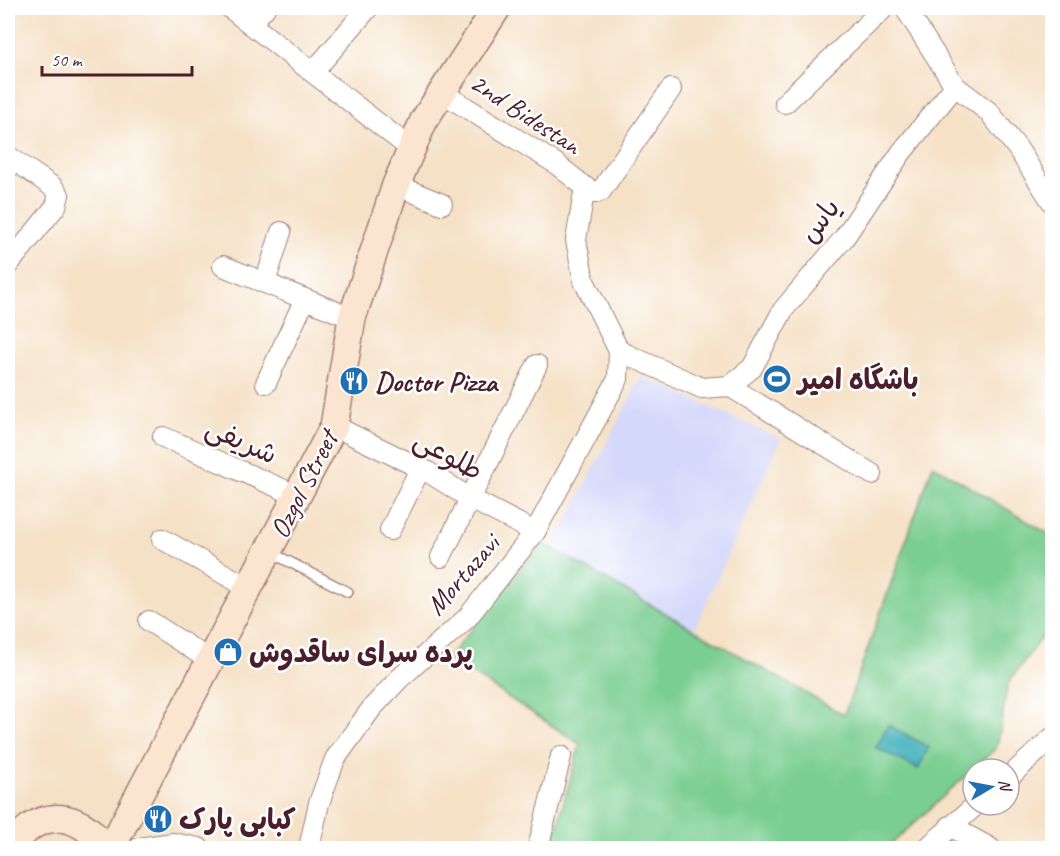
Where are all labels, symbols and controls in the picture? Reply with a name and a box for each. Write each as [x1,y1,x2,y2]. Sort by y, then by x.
scale bar [42,39,192,77]
text: 50 m [51,49,84,71]
street label: 2nd Bidestan [463,64,589,163]
street label: یاس [791,191,848,250]
place label: باشگاه امیر [795,362,919,397]
sports icon: باشگاه امیر [761,363,793,395]
place label: Doctor Pizza [375,364,500,399]
restaurant icon: Doctor Pizza [338,365,370,397]
street label: شریفی [200,409,283,472]
street label: Ozgol Street [262,421,347,544]
street label: طلوعی [407,421,490,489]
street label: Mortazavi [418,524,509,622]
place label: پرده سرای ساقدوش [249,635,473,671]
shop icon: پرده سرای ساقدوش [212,636,244,668]
north arrow [961,757,1021,817]
text: N [994,778,1016,794]
place label: کبابی پارک [179,802,296,838]
restaurant icon: کبابی پارک [142,803,174,835]

